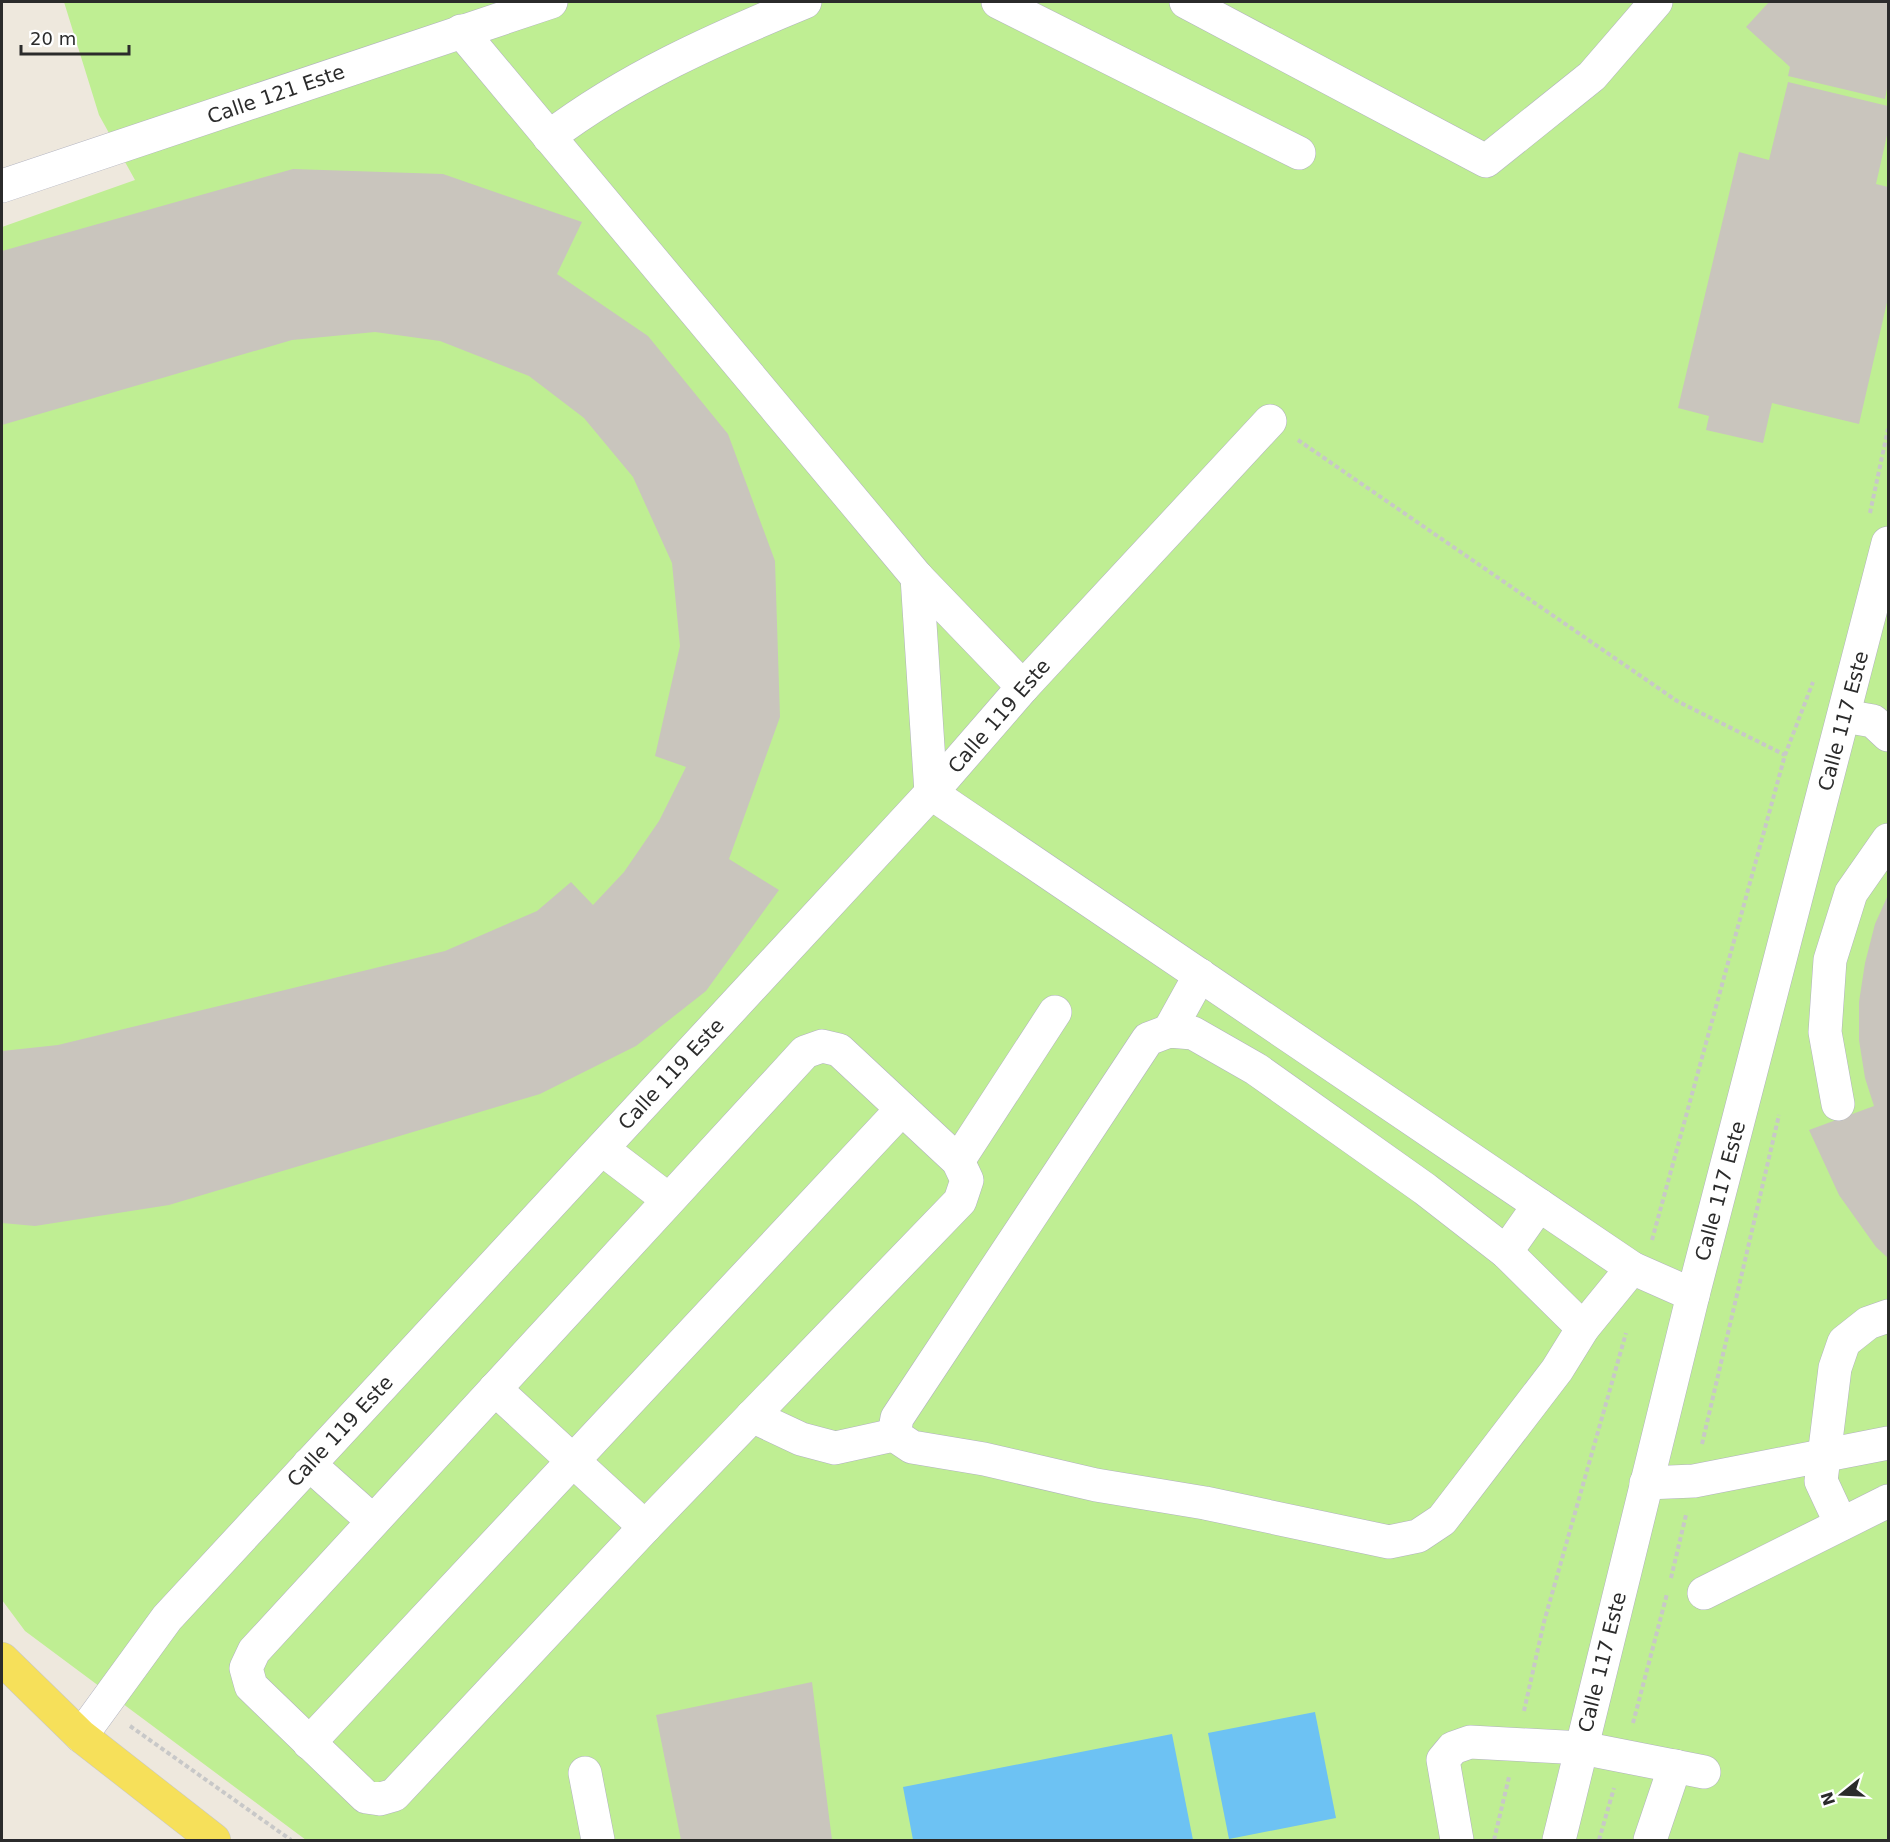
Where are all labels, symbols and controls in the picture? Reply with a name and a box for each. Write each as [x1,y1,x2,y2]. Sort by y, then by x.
scale bar [21,18,129,56]
text: 20 m [30,28,76,49]
street label: Calle 121 Este [204,59,348,129]
street label: Calle 117 Este [1813,648,1873,794]
street label: Calle 119 Este [943,654,1055,778]
street label: Calle 119 Este [613,1013,729,1135]
street label: Calle 117 Este [1690,1118,1750,1264]
street label: Calle 119 Este [282,1370,398,1492]
street label: Calle 117 Este [1573,1589,1631,1735]
north arrow [1812,1764,1872,1824]
text: N [1817,1789,1839,1808]

